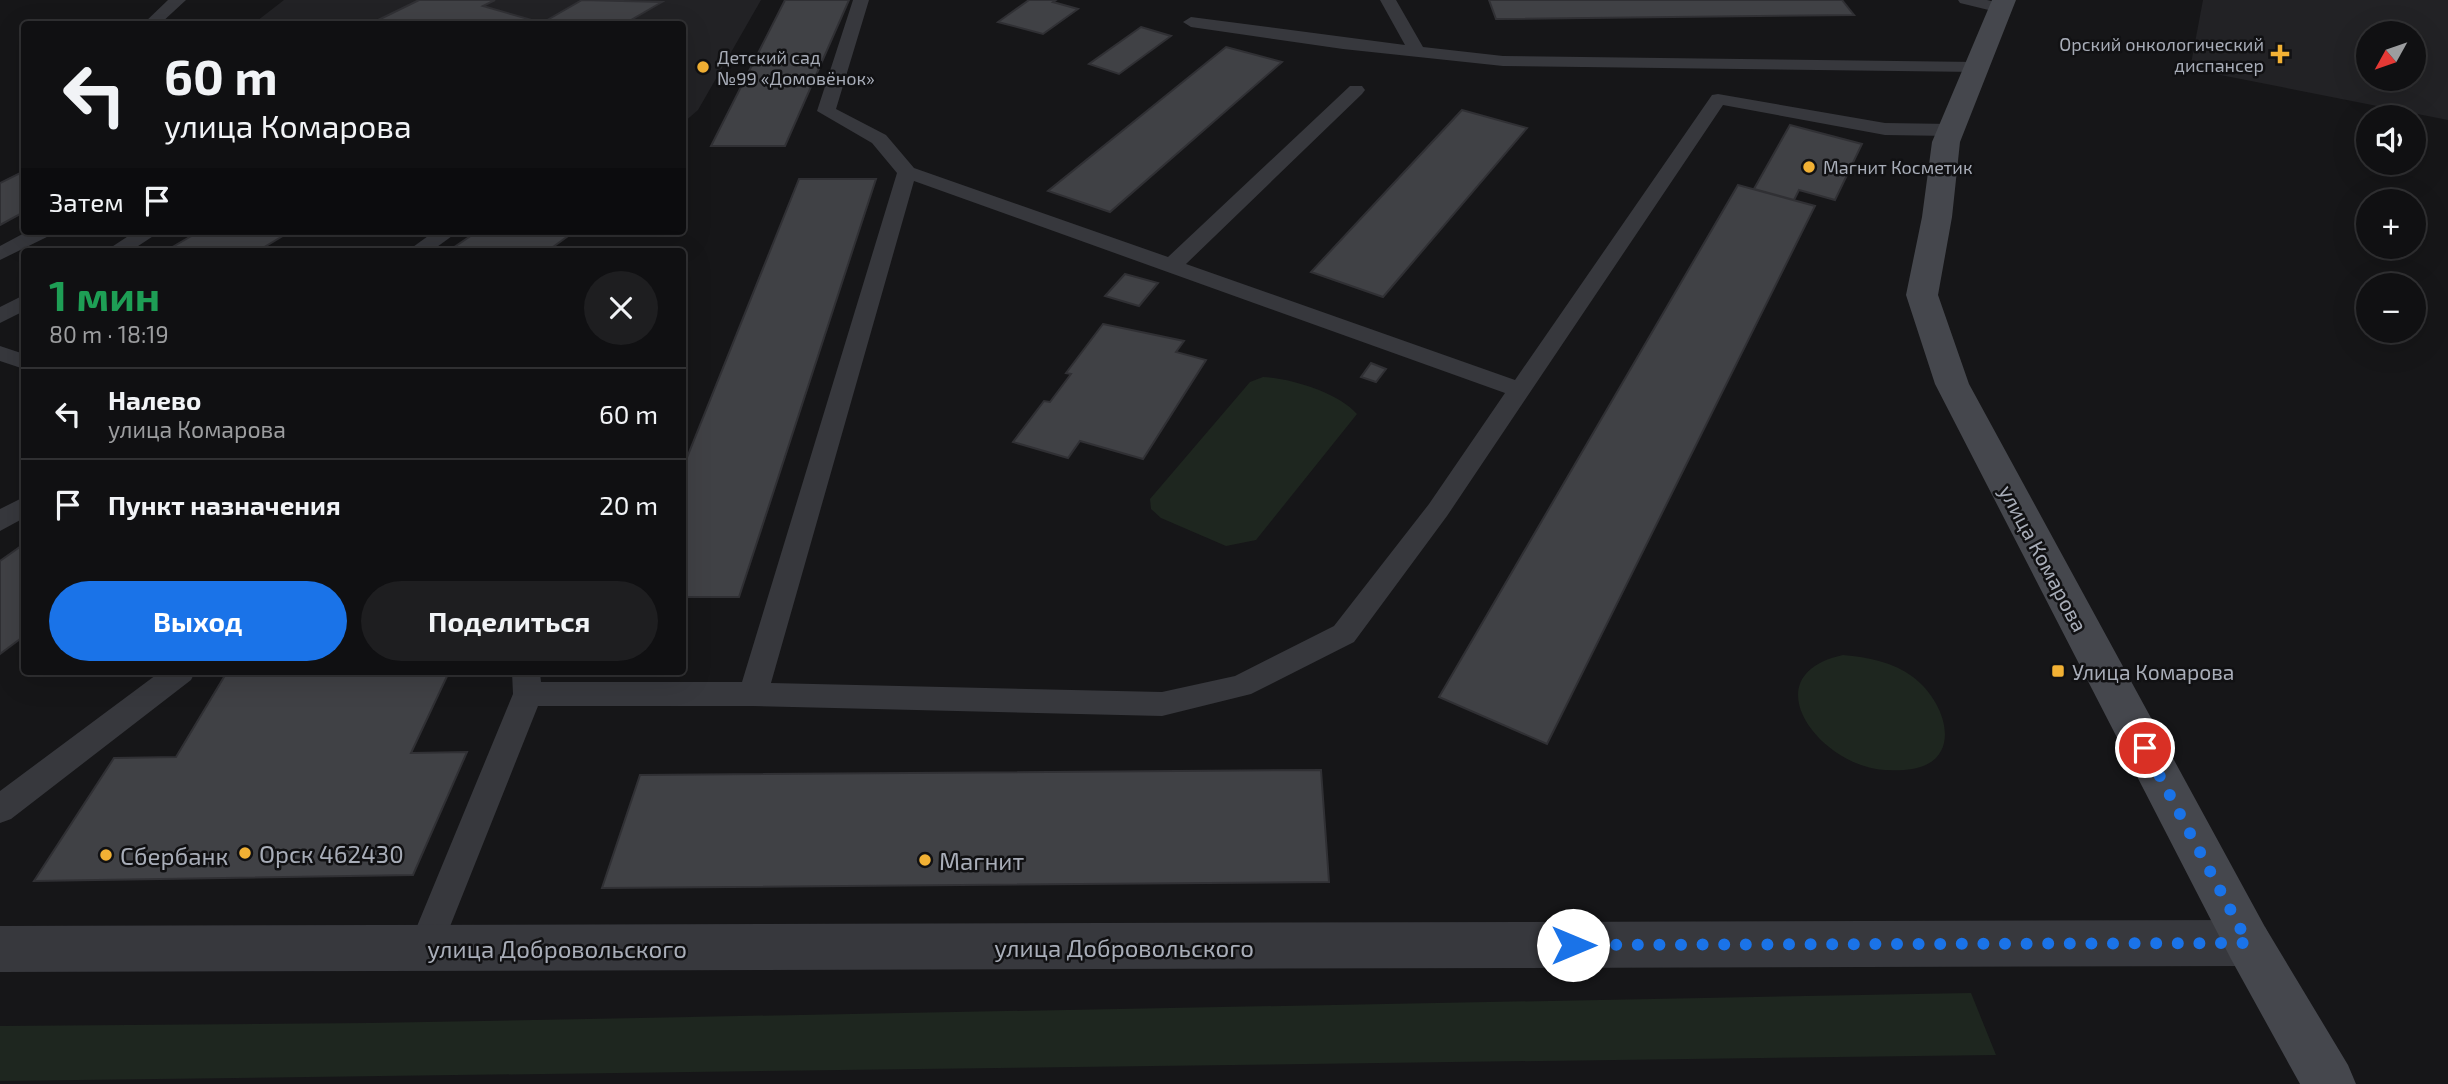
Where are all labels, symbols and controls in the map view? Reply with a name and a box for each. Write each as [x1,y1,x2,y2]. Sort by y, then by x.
north arrow [2356,21,2426,91]
map controls [2356,21,2426,343]
place label: Орский онкологический диспансер [2059,33,2264,76]
marker: Орский онкологический диспансер [2270,44,2290,64]
text: 60 m [164,46,278,105]
place label: Детский сад №99 «Домовёнок» [717,46,875,89]
icon: left [49,49,140,140]
marker: Детский сад №99 «Домовёнок» [695,59,711,75]
button: sound [2356,105,2426,175]
text: улица Комарова [164,106,412,144]
place label: Магнит Косметик [1823,156,1973,178]
marker: Магнит Косметик [1801,159,1817,175]
icon: arrive [138,182,176,220]
text: Затем [49,186,124,217]
button: + [2356,189,2426,259]
text: 1 мин [49,269,160,319]
button: close [584,271,658,345]
button: − [2356,273,2426,343]
text: 80 m · 18:19 [49,320,169,348]
text: Налево [108,384,201,415]
icon: left [49,395,87,433]
text: 60 m [599,398,658,429]
text: улица Комарова [108,415,286,443]
street label: улица Комарова [1994,480,2093,636]
icon: arrive [49,486,87,524]
text: Пункт назначения [108,489,341,520]
text: 20 m [599,489,658,520]
button: Выход [49,581,347,661]
button: Поделиться [361,581,658,661]
place label: Улица Комарова [2072,659,2234,684]
marker: Улица Комарова [2050,663,2066,679]
pin [2115,718,2175,778]
icon: arrive [2126,729,2164,767]
place label: Орск 462430 [259,839,404,868]
place label: Сбербанк [120,841,228,870]
marker: Орск 462430 [237,845,253,861]
place label: Магнит [939,846,1024,875]
marker: Сбербанк [98,847,114,863]
marker: Магнит [917,852,933,868]
position arrow [1536,908,1610,982]
street label: улица Добровольского [994,933,1254,963]
street label: улица Добровольского [427,934,687,964]

